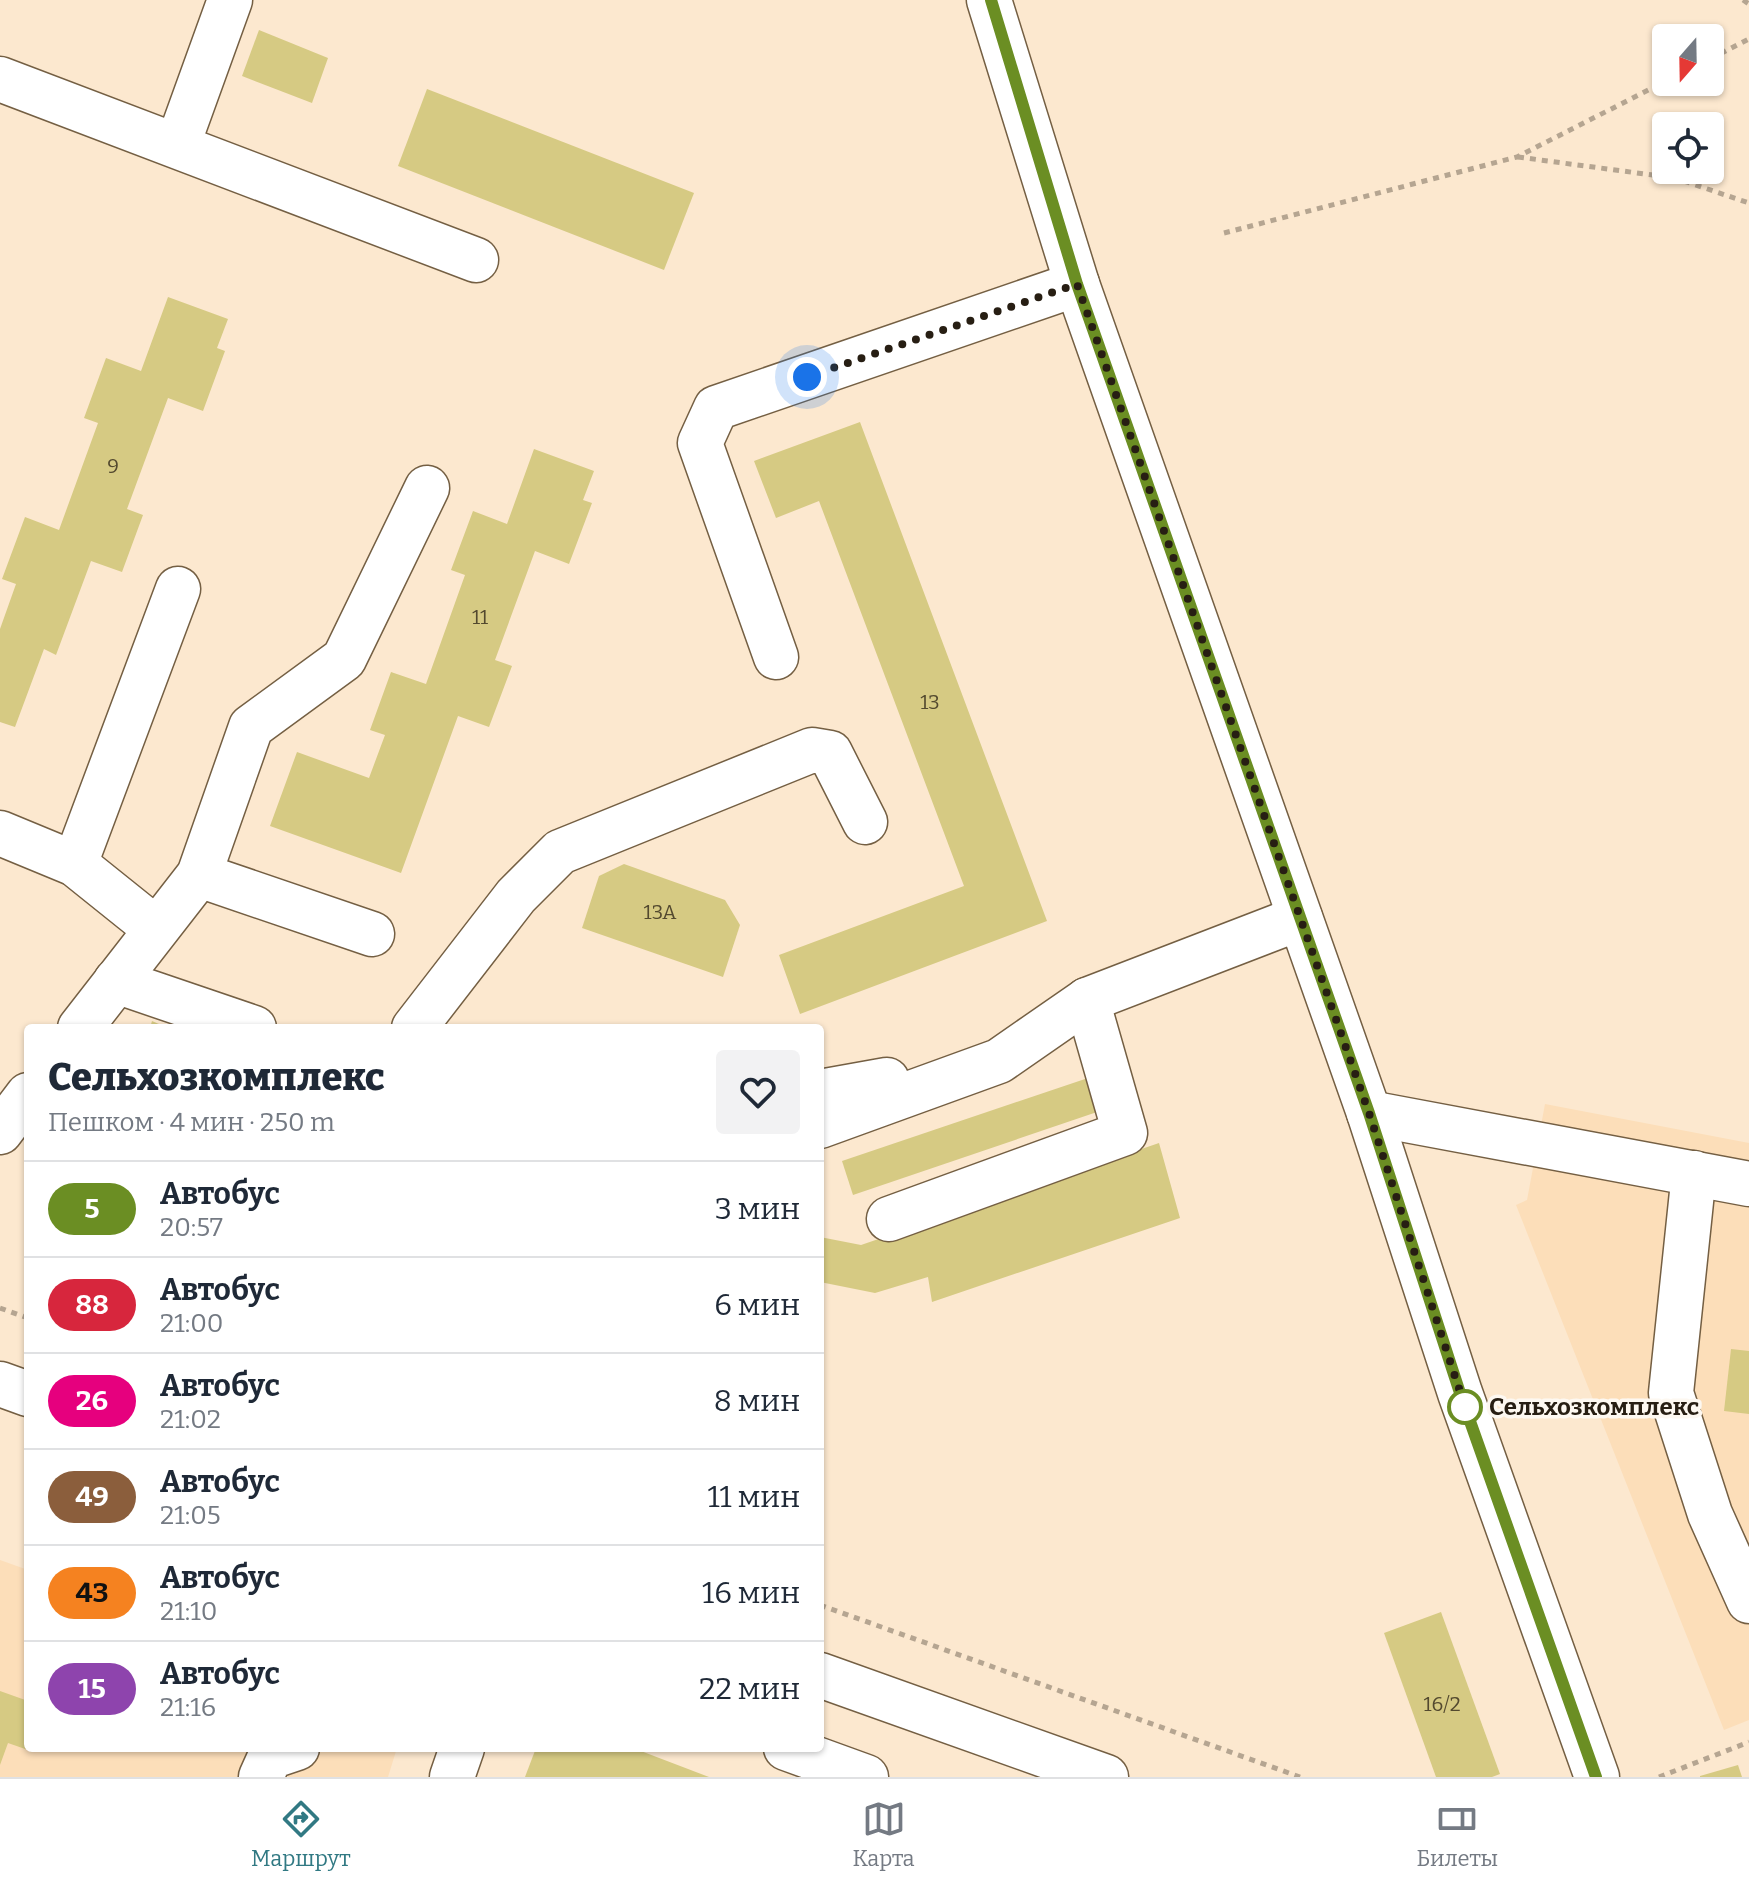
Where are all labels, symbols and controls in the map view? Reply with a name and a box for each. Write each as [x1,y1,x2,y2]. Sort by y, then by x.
north arrow [1652,24,1724,96]
map controls [1652,24,1724,184]
button: locate [1652,112,1724,184]
your location [787,357,827,397]
house number: 9 [107,454,119,478]
house number: 11 [472,605,488,629]
house number: 13 [920,690,940,714]
house number: 13А [644,900,677,924]
button: heart [716,1050,800,1134]
text: Сельхозкомплекс [48,1054,385,1100]
text: Пешком · 4 мин · 250 m [48,1107,335,1138]
text: Автобус [160,1176,280,1212]
text: 3 мин [715,1191,800,1227]
text: 5 [84,1192,100,1225]
text: 20:57 [160,1212,223,1243]
text: Автобус [160,1272,280,1308]
text: 6 мин [714,1287,800,1323]
text: 88 [75,1288,109,1321]
text: 21:00 [160,1308,224,1339]
text: Автобус [160,1368,280,1404]
text: 8 мин [714,1383,800,1419]
text: 26 [76,1384,108,1417]
marker: Сельхозкомплекс [1448,1390,1482,1424]
place label: Сельхозкомплекс [1489,1393,1699,1421]
text: 21:02 [160,1404,221,1435]
text: Автобус [160,1464,280,1500]
text: 11 мин [707,1479,800,1515]
text: 49 [75,1480,109,1513]
text: 21:05 [160,1500,221,1531]
text: Автобус [160,1560,280,1596]
text: 16 мин [702,1575,800,1611]
text: 43 [75,1576,109,1609]
text: 21:10 [160,1596,217,1627]
text: Автобус [160,1656,280,1692]
text: 22 мин [699,1671,800,1707]
text: 15 [78,1672,106,1705]
text: 21:16 [160,1692,216,1723]
house number: 16/2 [1423,1692,1461,1716]
tab: Маршрут [251,1797,351,1872]
tab: Карта [853,1797,915,1872]
tab: Билеты [1417,1797,1498,1872]

